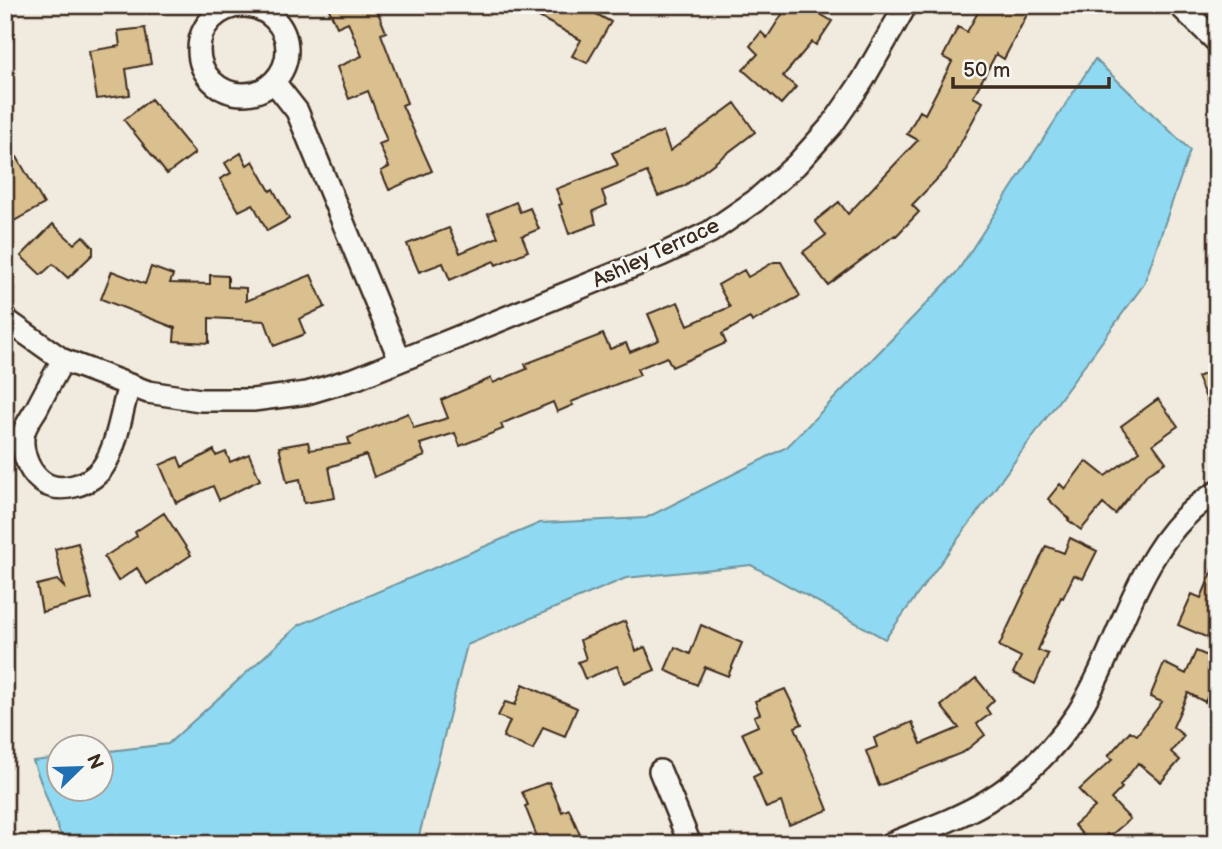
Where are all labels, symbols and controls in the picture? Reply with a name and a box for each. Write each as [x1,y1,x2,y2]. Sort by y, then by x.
scale bar [953,46,1108,90]
text: 50 m [963,58,1010,83]
street label: Ashley Terrace [589,213,723,293]
north arrow [46,734,116,804]
text: N [81,751,108,773]

